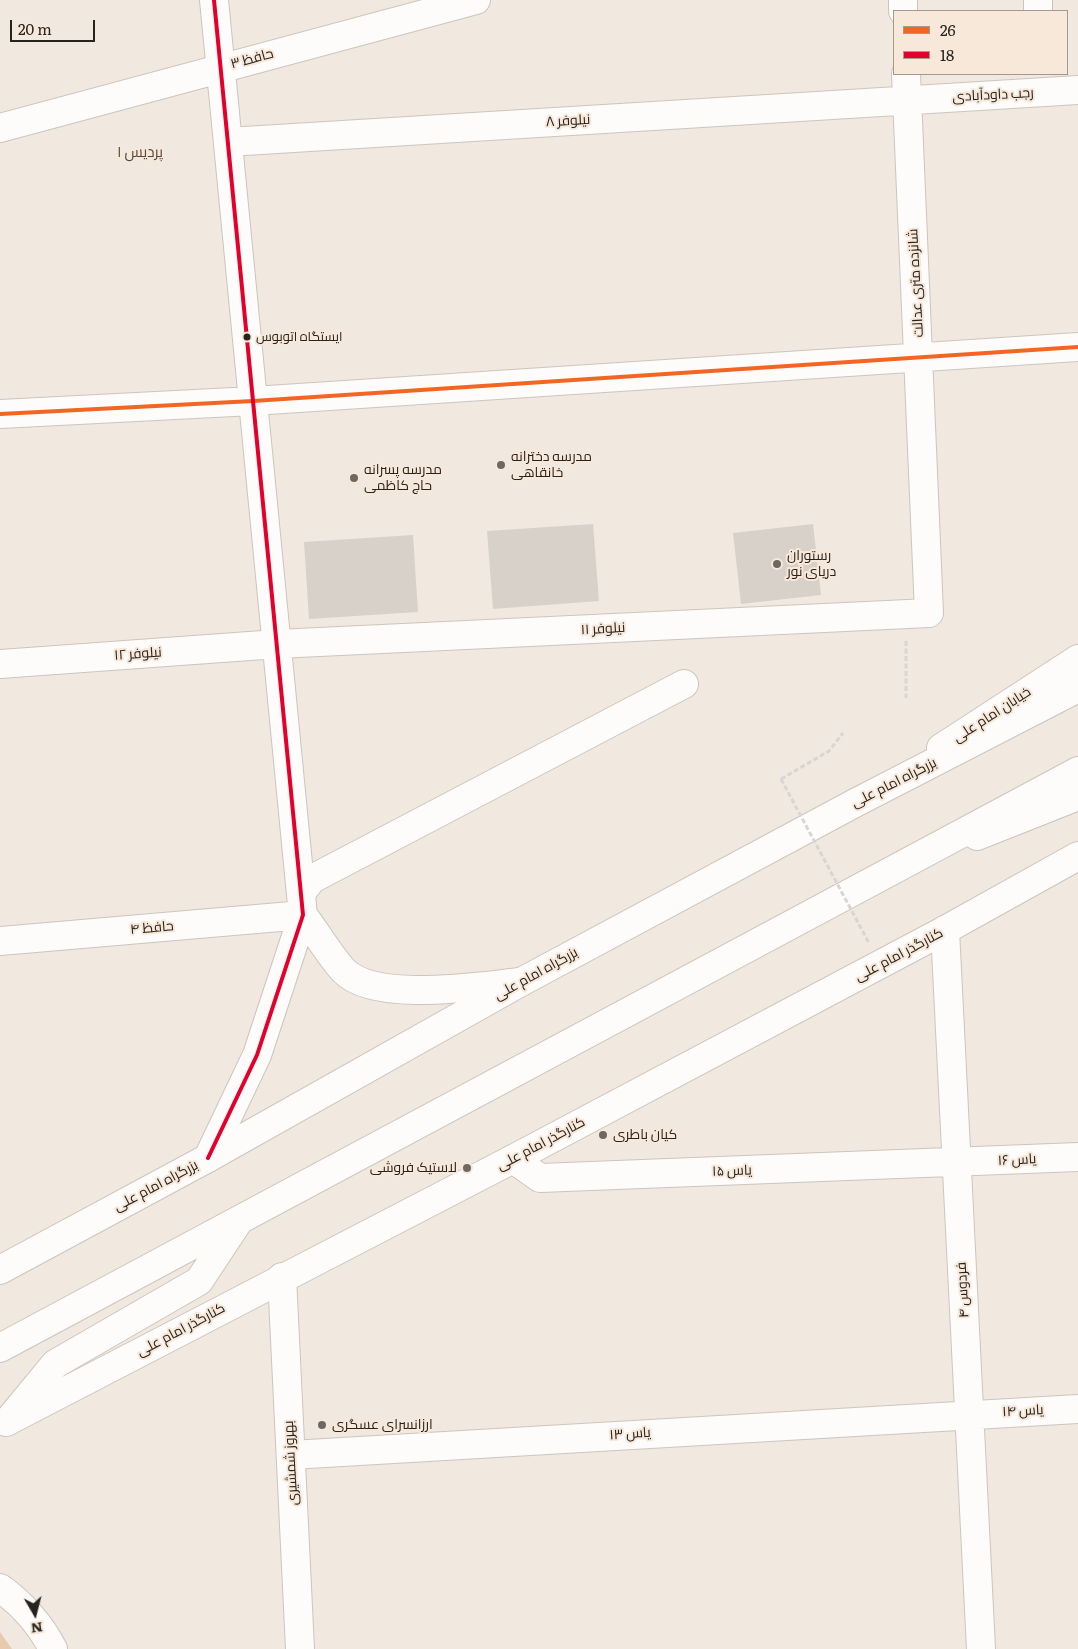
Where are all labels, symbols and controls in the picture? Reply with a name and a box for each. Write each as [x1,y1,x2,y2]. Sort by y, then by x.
scale bar [12,10,98,42]
legend [893,10,1068,75]
text: 20 m [18,17,52,40]
text: 26 [940,18,956,41]
text: 18 [940,43,954,66]
street label: حافظ ۳ [229,45,275,73]
street label: رجب داودآبادی [952,84,1034,106]
street label: نیلوفر ۸ [545,111,591,131]
district label: پردیس ۱ [117,144,163,162]
street label: شانزده متری عدالت [905,228,927,338]
place label: ایستگاه اتوبوس [256,329,342,345]
marker: ایستگاه اتوبوس [242,332,252,342]
place label: مدرسه دخترانه خانقاهی [511,449,592,482]
marker: مدرسه دخترانه خانقاهی [495,459,507,471]
place label: مدرسه پسرانه حاج کاظمی [364,462,442,494]
marker: مدرسه پسرانه حاج کاظمی [348,472,360,484]
place label: رستوران دریای نور [787,548,836,580]
marker: رستوران دریای نور [771,558,783,570]
street label: نیلوفر ۱۱ [580,619,626,639]
street label: نیلوفر ۱۲ [114,644,162,664]
street label: خیابان امام علی [950,684,1034,746]
street label: بزرگراه امام علی [849,754,939,812]
street label: حافظ ۴ [130,918,174,938]
street label: کنارگذر امام علی [852,925,946,985]
street label: بزرگراه امام علی [491,944,581,1004]
street label: کنارگذر امام علی [494,1114,588,1174]
place label: کیان باطری [613,1127,677,1143]
marker: کیان باطری [597,1129,609,1141]
street label: یاس ۱۶ [997,1151,1037,1169]
street label: بزرگراه امام علی [111,1157,201,1215]
place label: لاستیک فروشی [370,1160,457,1176]
marker: لاستیک فروشی [461,1162,473,1174]
street label: یاس ۱۵ [712,1162,752,1180]
street label: فردوس ۴ [953,1262,973,1318]
street label: کنارگذر امام علی [134,1300,228,1360]
street label: یاس ۱۴ [1002,1402,1044,1420]
place label: ارزانسرای عسگری [332,1417,433,1433]
marker: ارزانسرای عسگری [316,1419,328,1431]
street label: بهروز شمشیری [280,1420,302,1506]
street label: یاس ۱۳ [609,1424,651,1444]
north arrow [10,1589,60,1639]
text: N [30,1618,44,1640]

